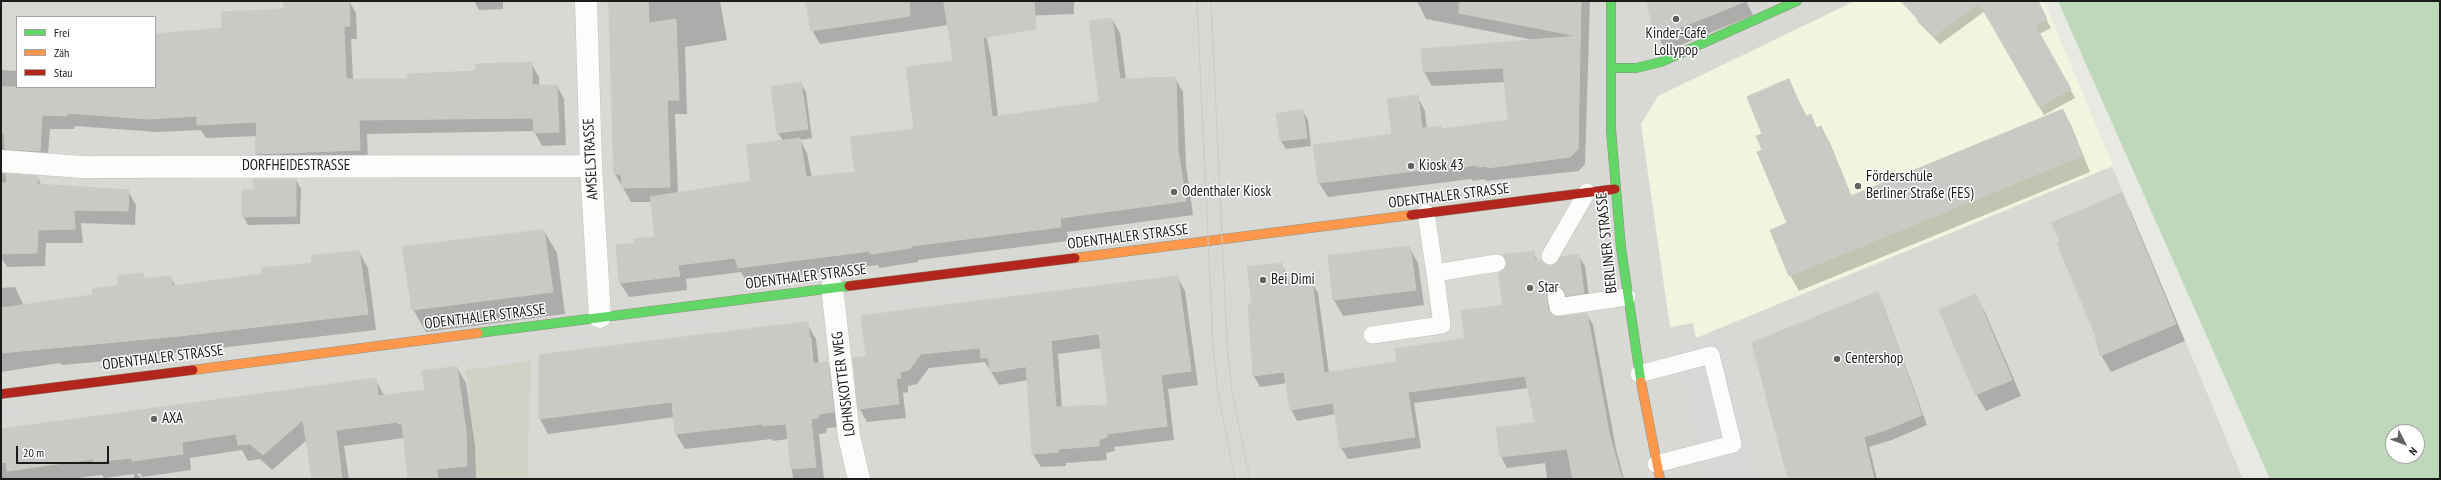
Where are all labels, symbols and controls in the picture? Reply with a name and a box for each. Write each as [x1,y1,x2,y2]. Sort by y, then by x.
marker: Kinder-Café Lollypop [1671,14,1681,24]
legend [16,16,156,88]
text: Frei [54,25,70,40]
place label: Kinder-Café Lollypop [1645,25,1707,60]
text: Zäh [54,45,69,60]
text: Stau [54,65,72,80]
street label: AMSELSTRASSE [580,118,602,200]
street label: DORFHEIDESTRASSE [242,157,350,175]
place label: Kiosk 43 [1419,157,1464,175]
marker: Kiosk 43 [1406,161,1416,171]
place label: Förderschule Berliner Straße (FES) [1866,168,1974,203]
street label: ODENTHALER STRASSE [1387,180,1511,212]
marker: Förderschule Berliner Straße (FES) [1853,181,1863,191]
place label: Odenthaler Kiosk [1182,183,1271,201]
marker: Odenthaler Kiosk [1169,187,1179,197]
street label: BERLINER STRASSE [1593,192,1621,294]
street label: ODENTHALER STRASSE [1066,221,1190,253]
street label: ODENTHALER STRASSE [744,261,868,293]
place label: Bei Dimi [1271,271,1315,289]
marker: Bei Dimi [1258,275,1268,285]
place label: Star [1538,279,1559,297]
marker: Star [1525,283,1535,293]
street label: ODENTHALER STRASSE [423,301,547,333]
street label: LOHNSKOTTER WEG [829,331,859,437]
street label: ODENTHALER STRASSE [101,342,225,374]
place label: Centershop [1845,350,1903,368]
marker: Centershop [1832,354,1842,364]
place label: AXA [162,410,183,428]
marker: AXA [149,414,159,424]
north arrow [2385,424,2425,464]
scale bar [18,438,111,464]
text: N [2406,444,2420,458]
text: 20 m [23,445,44,460]

